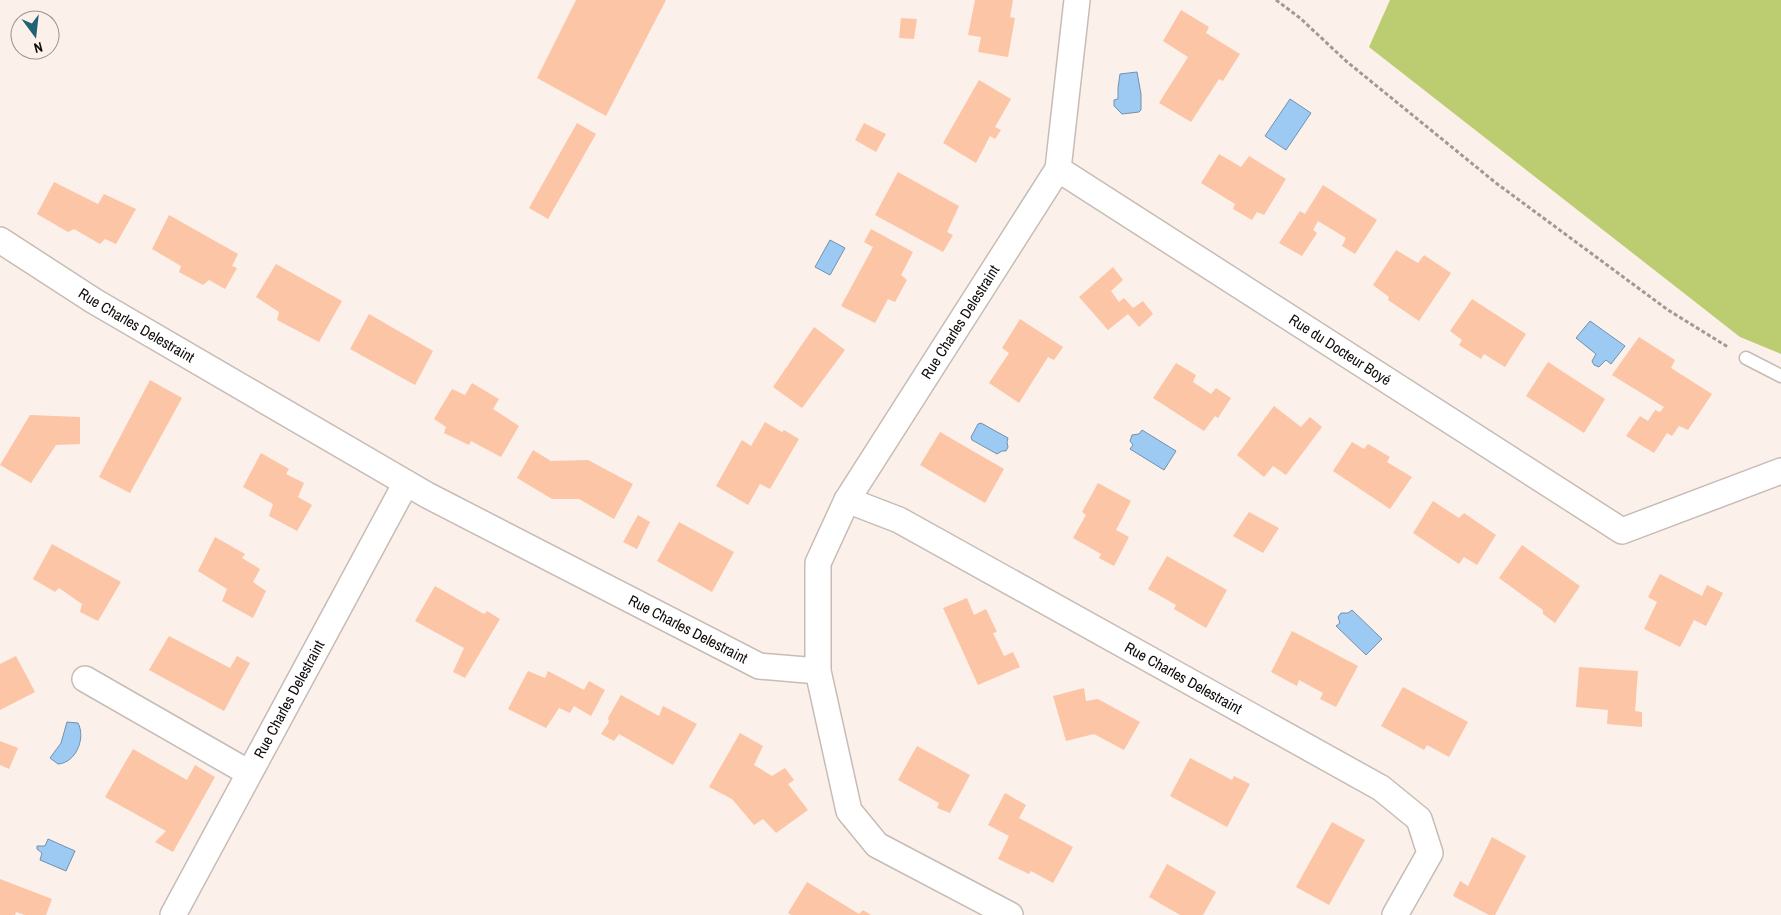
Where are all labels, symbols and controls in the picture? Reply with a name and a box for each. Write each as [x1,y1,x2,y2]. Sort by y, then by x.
north arrow [10,10,60,60]
text: N [32,38,45,57]
street label: Rue Charles Delestraint [916,260,1004,383]
street label: Rue Charles Delestraint [75,283,199,368]
street label: Rue du Docteur Boyé [1285,309,1395,390]
street label: Rue Charles Delestraint [625,590,752,669]
street label: Rue Charles Delestraint [248,636,330,762]
street label: Rue Charles Delestraint [1121,637,1247,719]

